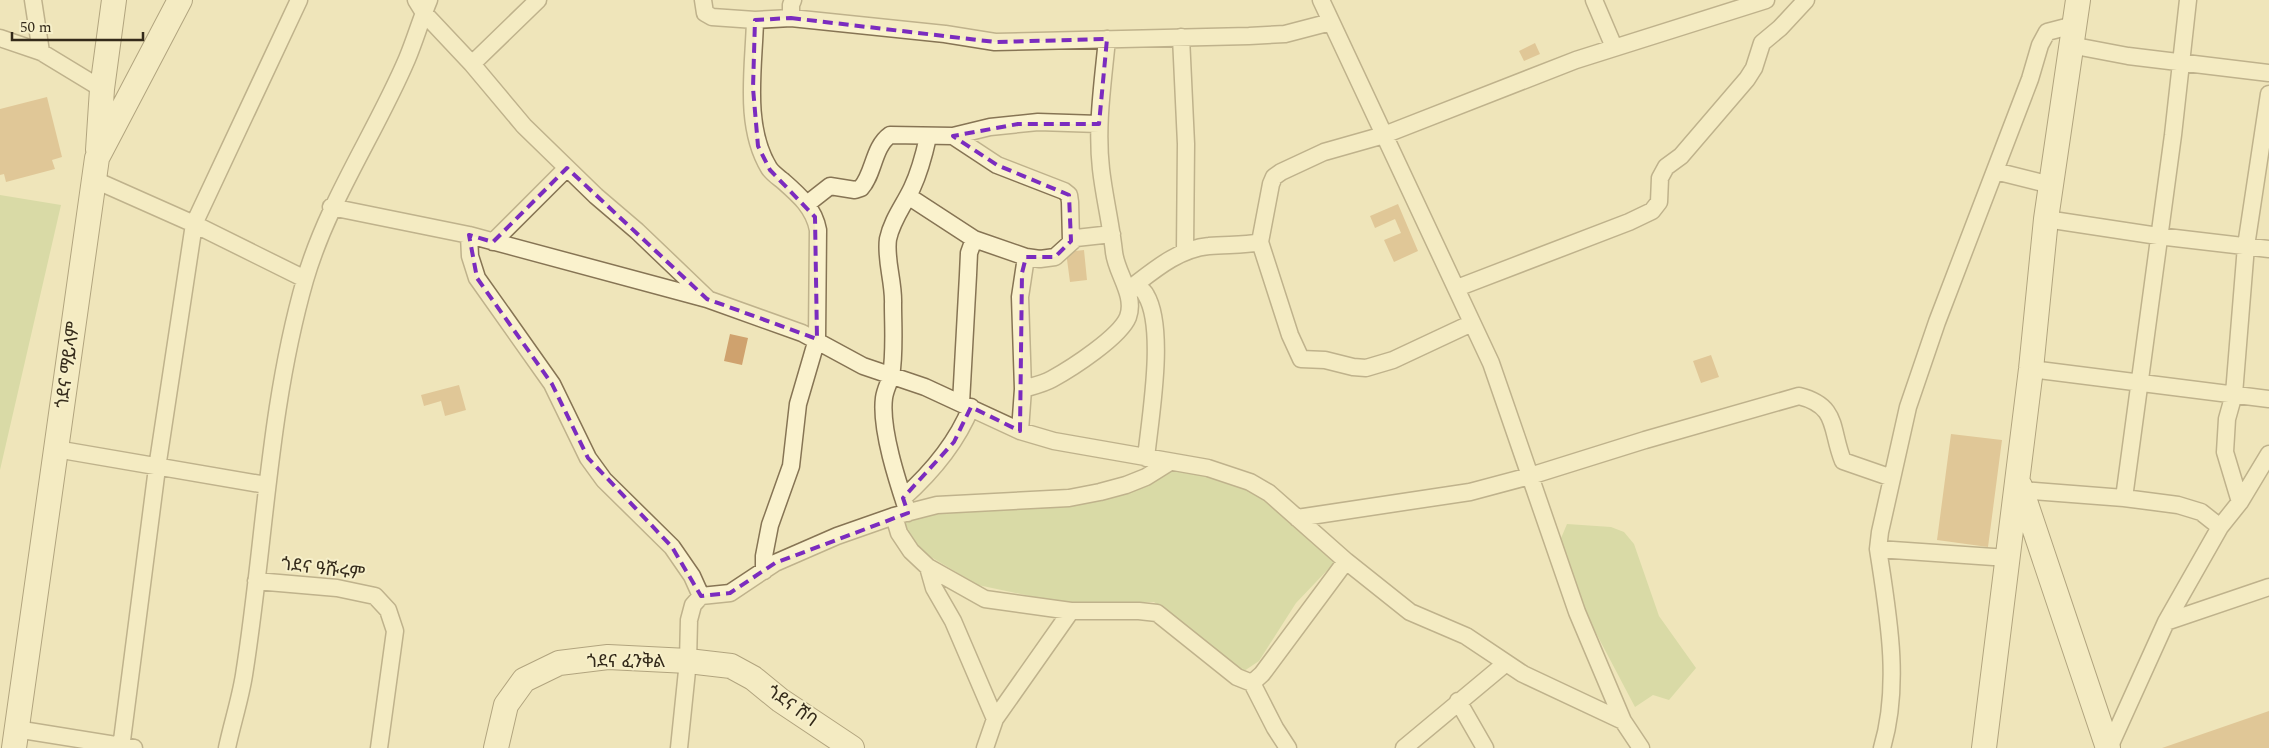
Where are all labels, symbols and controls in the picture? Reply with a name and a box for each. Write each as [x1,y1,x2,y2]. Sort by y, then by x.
scale bar [12,10,144,42]
text: 50 m [20,16,52,39]
street label: ጎደና ማይላም [49,319,88,410]
street label: ጎደና ዓሹሩም [280,550,367,588]
street label: ጎደና ፈንቅል [587,648,665,675]
street label: ጎደና ሸባ [761,678,823,734]

